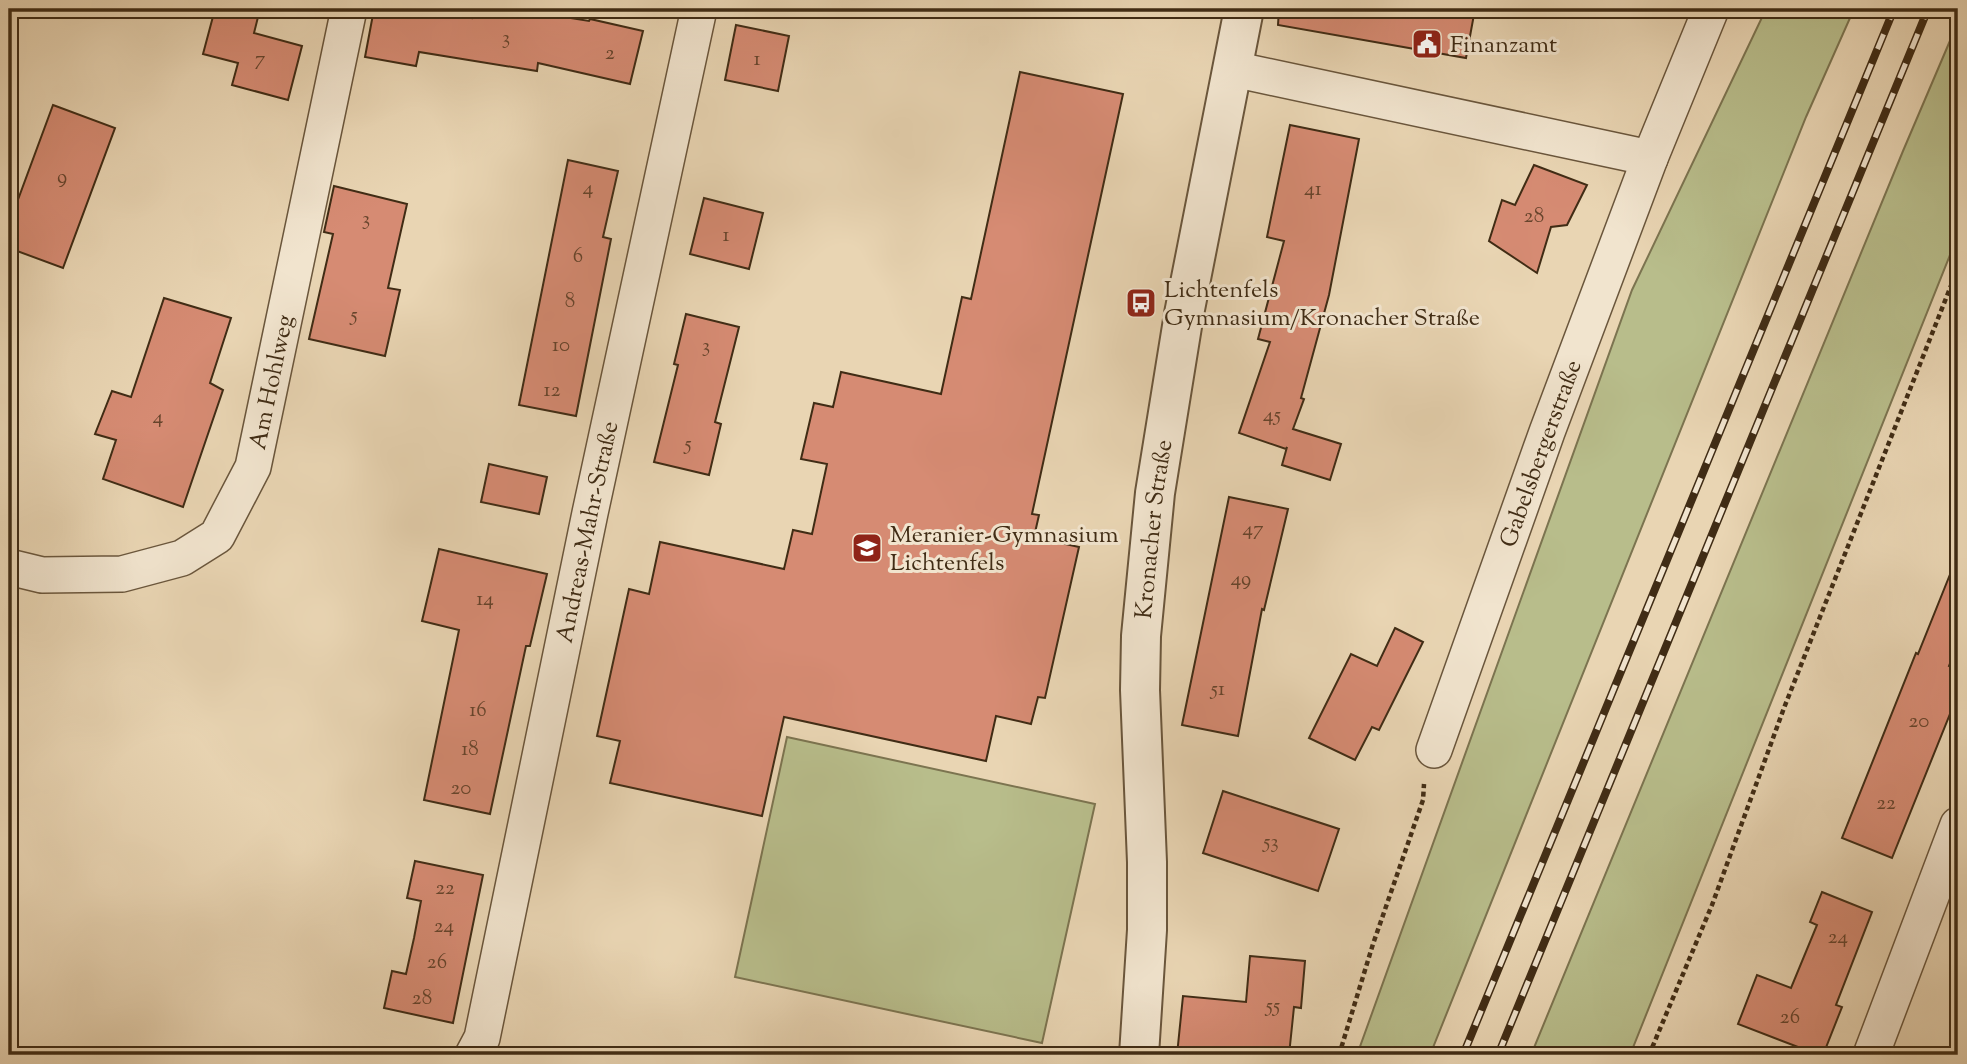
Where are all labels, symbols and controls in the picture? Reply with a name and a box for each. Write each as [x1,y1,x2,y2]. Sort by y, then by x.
house number: 3 [502,24,510,54]
public building icon: Finanzamt [1410,27,1444,61]
place label: Finanzamt [1450,29,1557,63]
house number: 2 [605,39,615,69]
house number: 7 [255,45,266,75]
house number: 1 [753,45,761,75]
house number: 9 [57,163,67,193]
house number: 4 [583,174,593,204]
house number: 41 [1304,175,1322,205]
house number: 28 [1524,202,1544,232]
house number: 3 [362,205,370,235]
house number: 1 [722,221,730,251]
house number: 6 [573,242,583,272]
place label: Lichtenfels Gymnasium/Kronacher Straße [1164,274,1480,336]
bus stop icon: Lichtenfels Gymnasium/Kronacher Straße [1124,286,1158,320]
house number: 8 [565,287,575,317]
house number: 5 [349,301,358,331]
street label: Am Hohlweg [242,312,304,453]
house number: 10 [552,331,570,361]
house number: 3 [702,332,710,362]
street label: Gabelsbergerstraße [1492,355,1592,552]
house number: 12 [544,376,561,406]
house number: 45 [1263,401,1281,431]
house number: 4 [153,403,163,433]
street label: Andreas-Mahr-Straße [549,418,628,646]
house number: 5 [683,430,692,460]
street label: Kronacher Straße [1128,437,1182,621]
house number: 47 [1242,515,1264,545]
place label: Meranier-Gymnasium Lichtenfels [890,519,1119,581]
school or university icon: Meranier-Gymnasium Lichtenfels [850,531,884,565]
house number: 49 [1231,565,1251,595]
house number: 14 [476,585,494,615]
house number: 51 [1210,675,1225,705]
house number: 16 [469,696,487,726]
house number: 20 [1909,707,1929,737]
house number: 18 [461,735,479,765]
house number: 20 [451,774,471,804]
house number: 22 [1876,789,1896,819]
house number: 53 [1262,828,1279,858]
house number: 22 [435,874,455,904]
house number: 24 [434,912,454,942]
house number: 24 [1828,923,1848,953]
house number: 26 [427,948,447,978]
house number: 28 [412,984,432,1014]
house number: 55 [1265,992,1280,1022]
house number: 26 [1780,1003,1800,1033]

